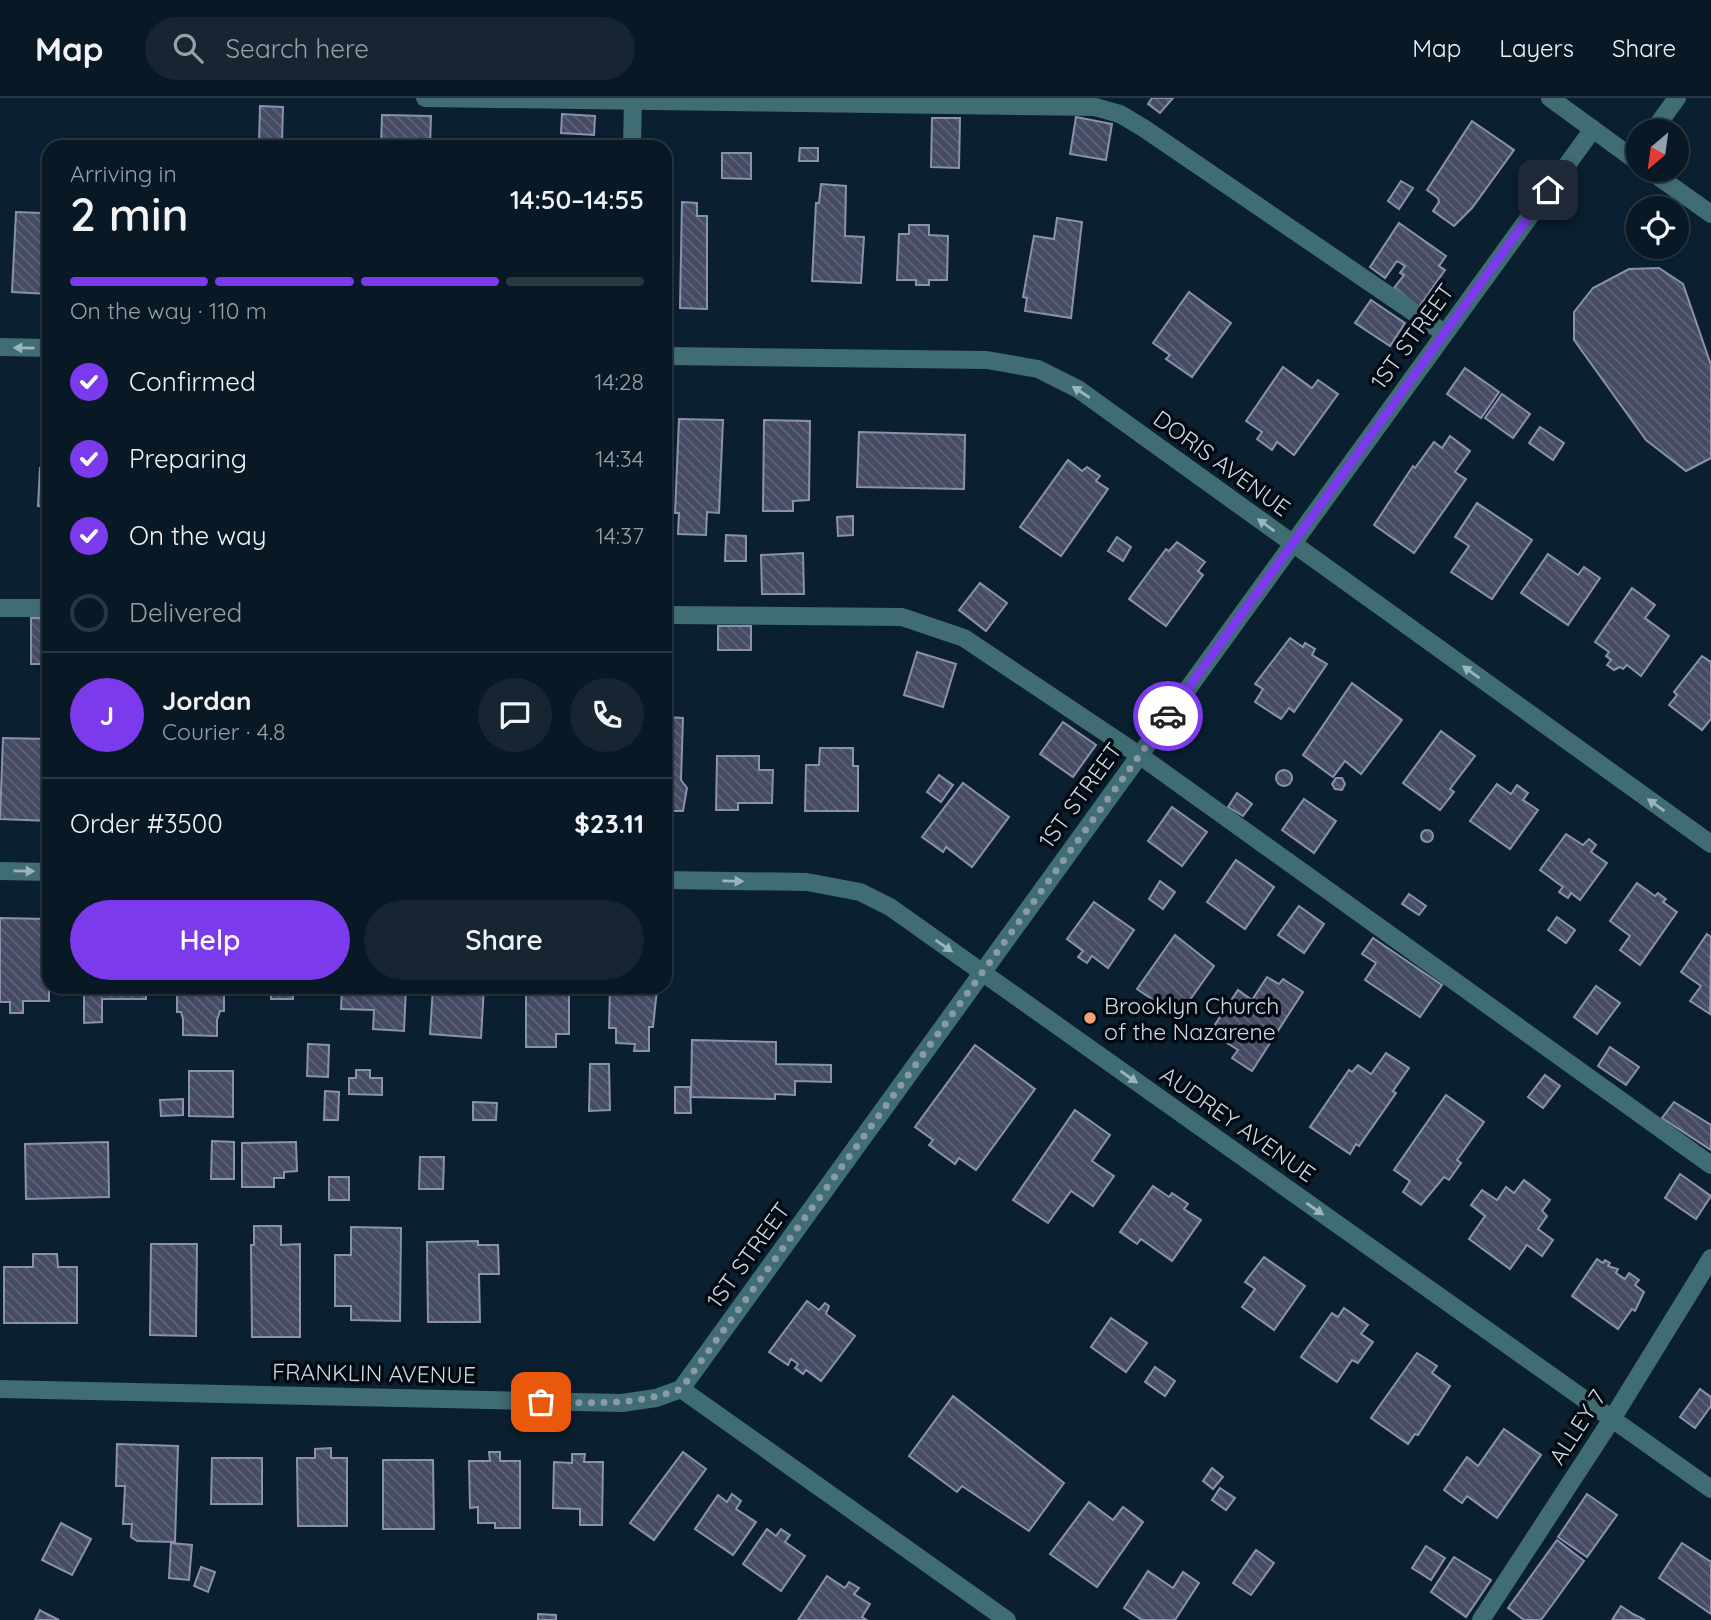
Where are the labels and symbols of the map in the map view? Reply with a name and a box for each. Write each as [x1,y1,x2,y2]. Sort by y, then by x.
north arrow [1626,119,1689,182]
pin [1518,160,1578,220]
street label: 1ST STREET [1364,277,1460,395]
one-way arrow [13,342,35,354]
one-way arrow [1071,386,1091,399]
street label: DORIS AVENUE [1148,404,1296,522]
one-way arrow [1257,518,1275,532]
one-way arrow [1462,665,1480,679]
courier [1133,681,1203,751]
street label: 1ST STREET [1032,736,1128,854]
one-way arrow [1647,798,1665,812]
one-way arrow [14,866,36,877]
one-way arrow [722,875,744,887]
one-way arrow [935,939,953,953]
place label: Brooklyn Church of the Nazarene [1104,991,1279,1046]
marker: Brooklyn Church of the Nazarene [1082,1010,1098,1026]
street label: AUDREY AVENUE [1155,1060,1321,1188]
one-way arrow [1120,1070,1138,1084]
street label: 1ST STREET [700,1196,796,1314]
one-way arrow [1306,1202,1324,1216]
street label: FRANKLIN AVENUE [272,1357,476,1389]
pin [511,1372,571,1432]
street label: ALLEY 7 [1542,1384,1612,1470]

